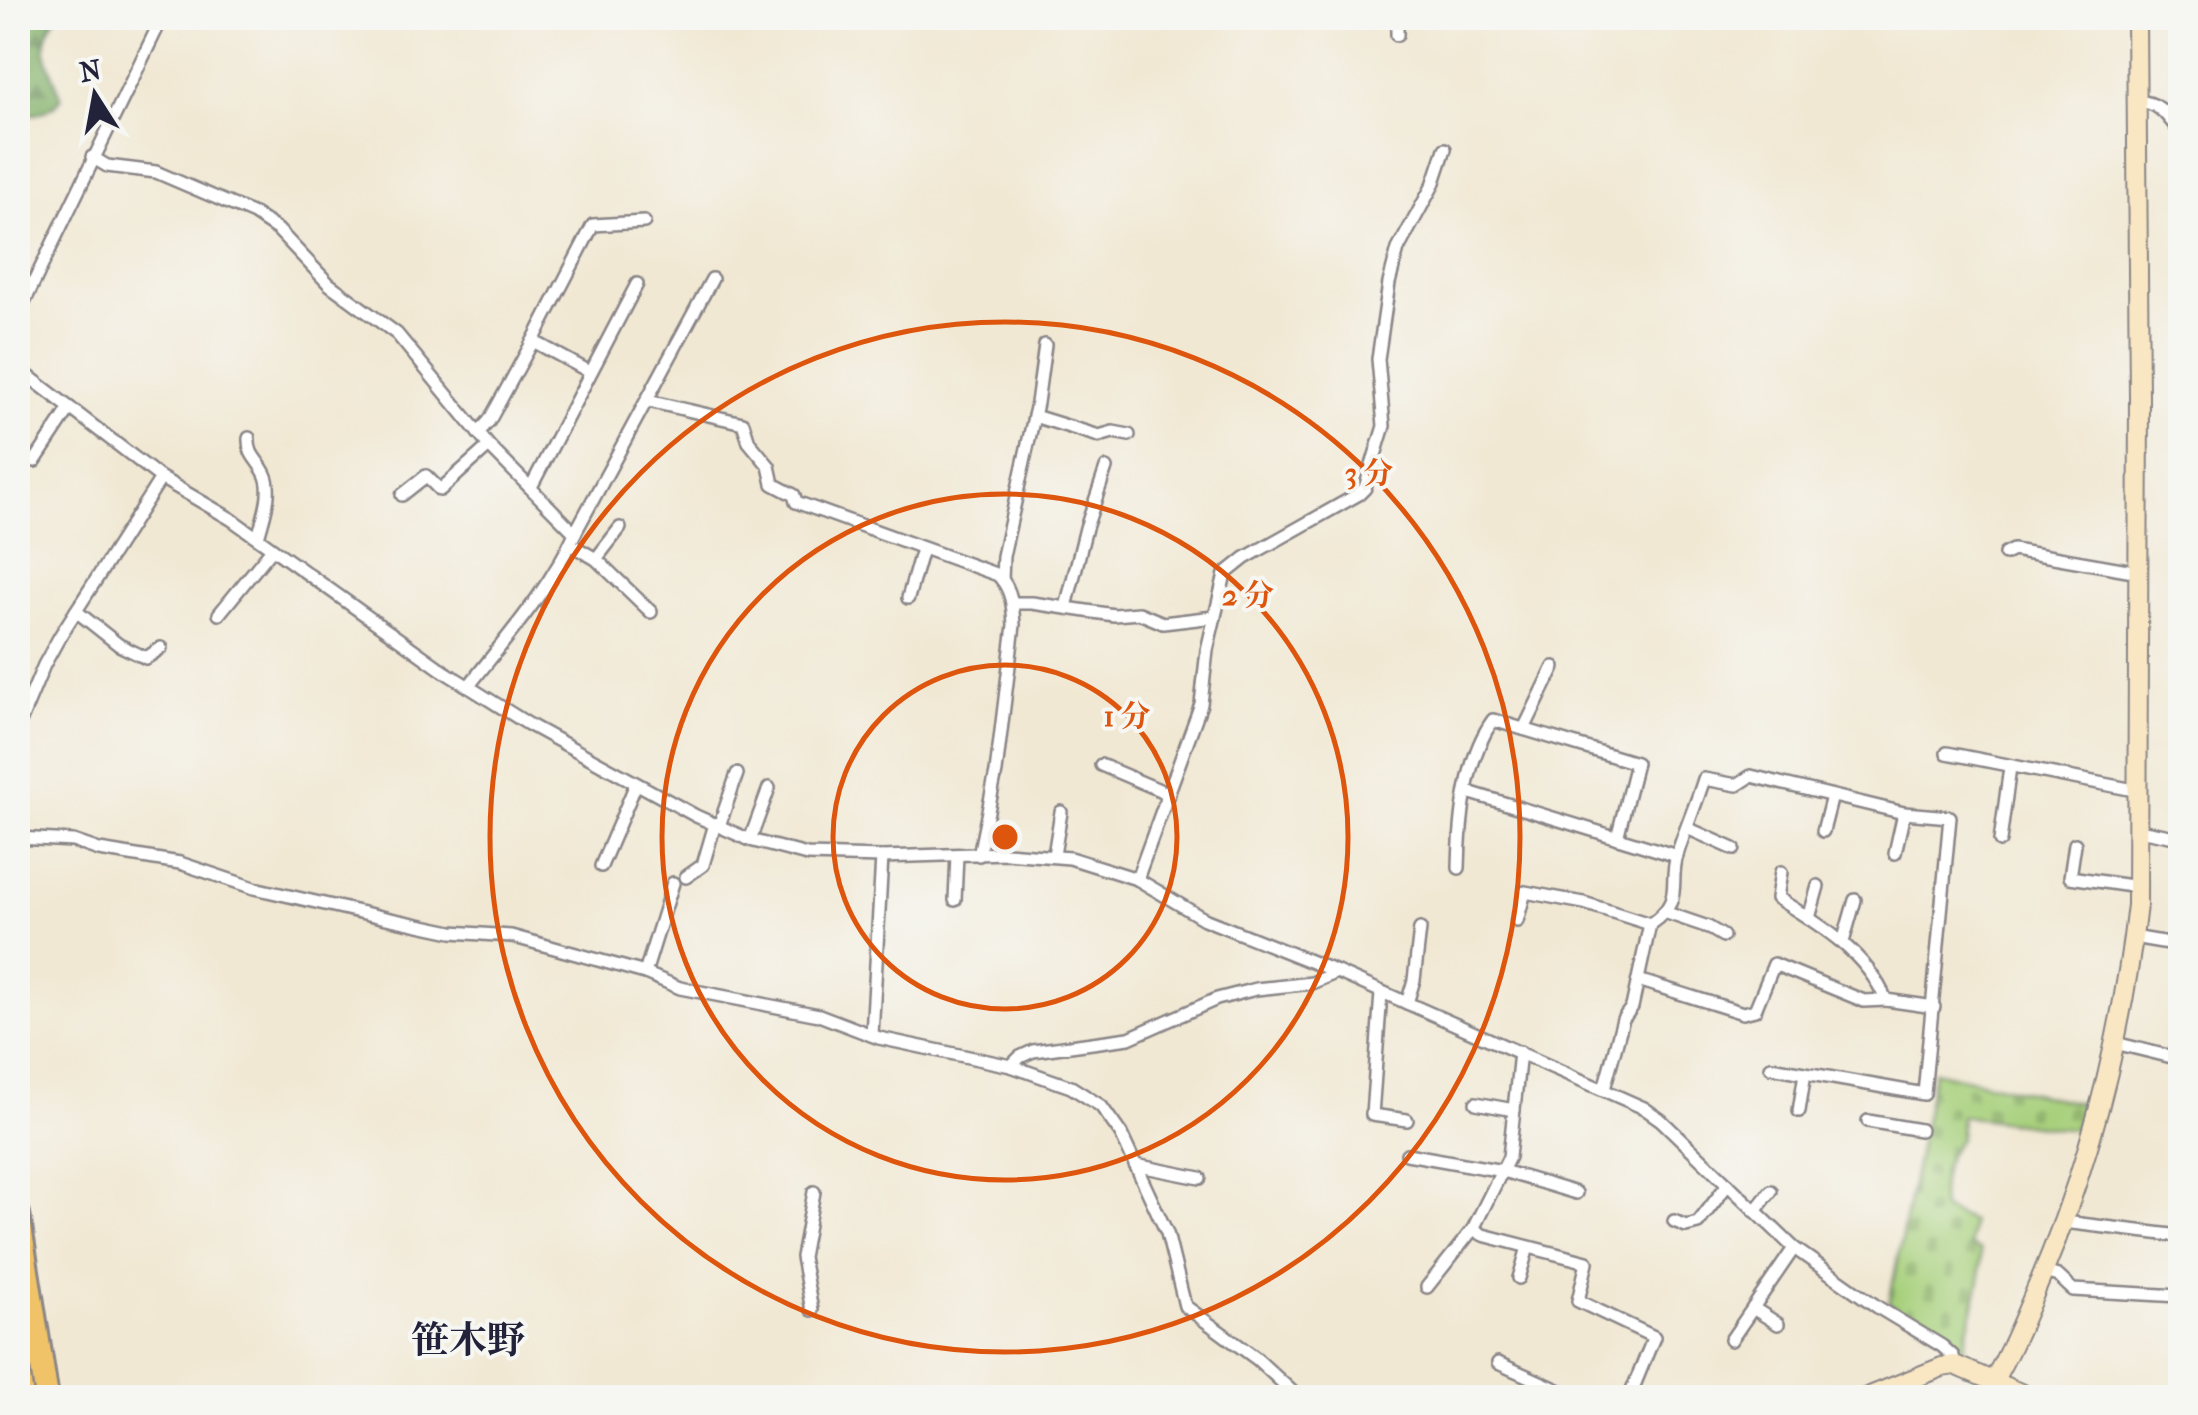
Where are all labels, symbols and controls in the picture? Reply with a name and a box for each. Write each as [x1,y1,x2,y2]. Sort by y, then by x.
north arrow [45,45,145,145]
text: N [77,53,105,89]
text: 3 分 [1345,456,1393,491]
text: 2 分 [1222,578,1274,613]
text: 1 分 [1103,699,1151,734]
centre of rings [987,819,1023,855]
district label: 笹木野 [411,1318,525,1363]

